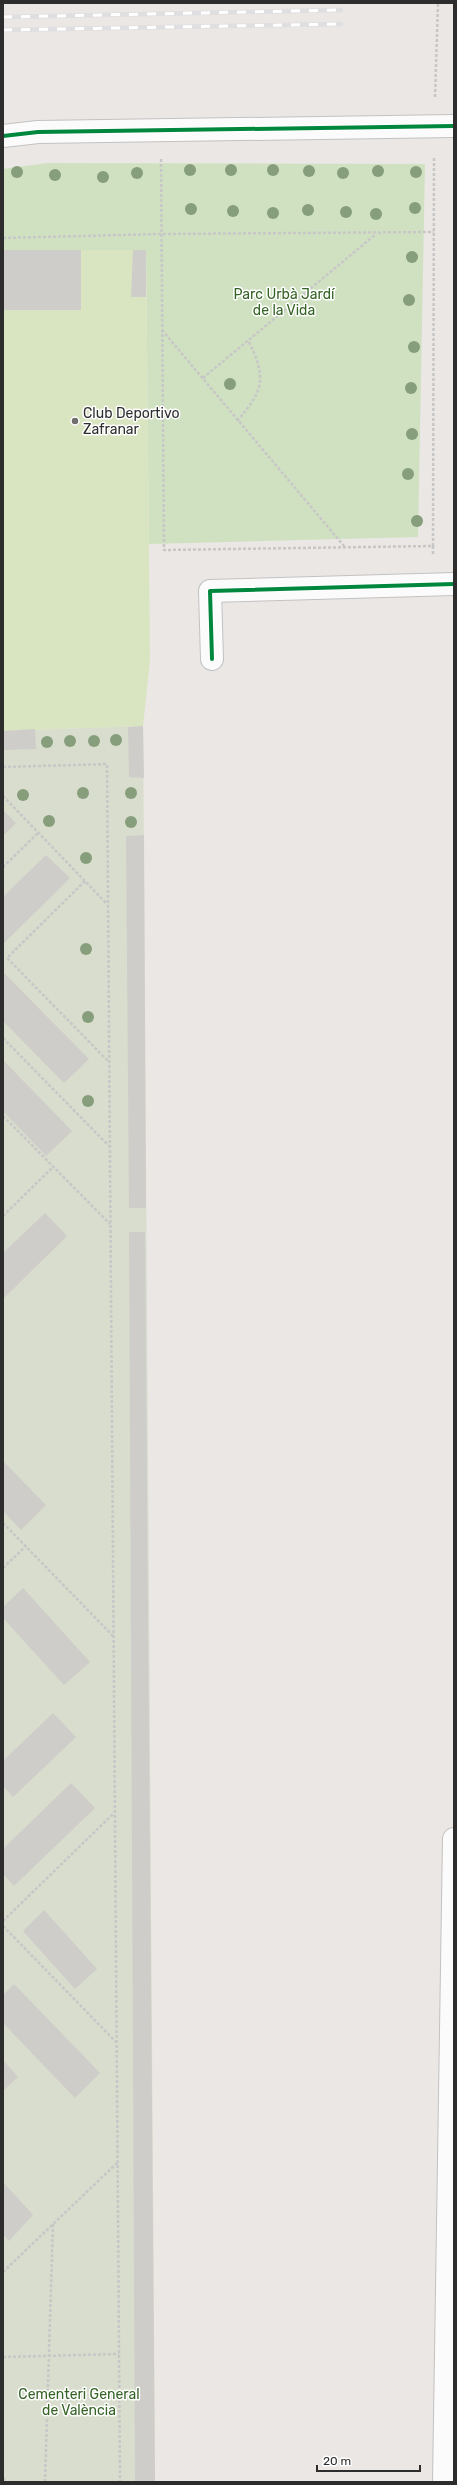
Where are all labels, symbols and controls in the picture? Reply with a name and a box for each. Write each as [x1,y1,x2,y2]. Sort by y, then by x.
park label: Parc Urbà Jardí de la Vida [234,286,335,319]
place label: Club Deportivo Zafranar [83,405,180,438]
marker: Club Deportivo Zafranar [70,416,80,426]
park label: Cementeri General de València [18,2386,140,2419]
scale bar [317,2447,420,2473]
text: 20 m [323,2454,351,2468]

